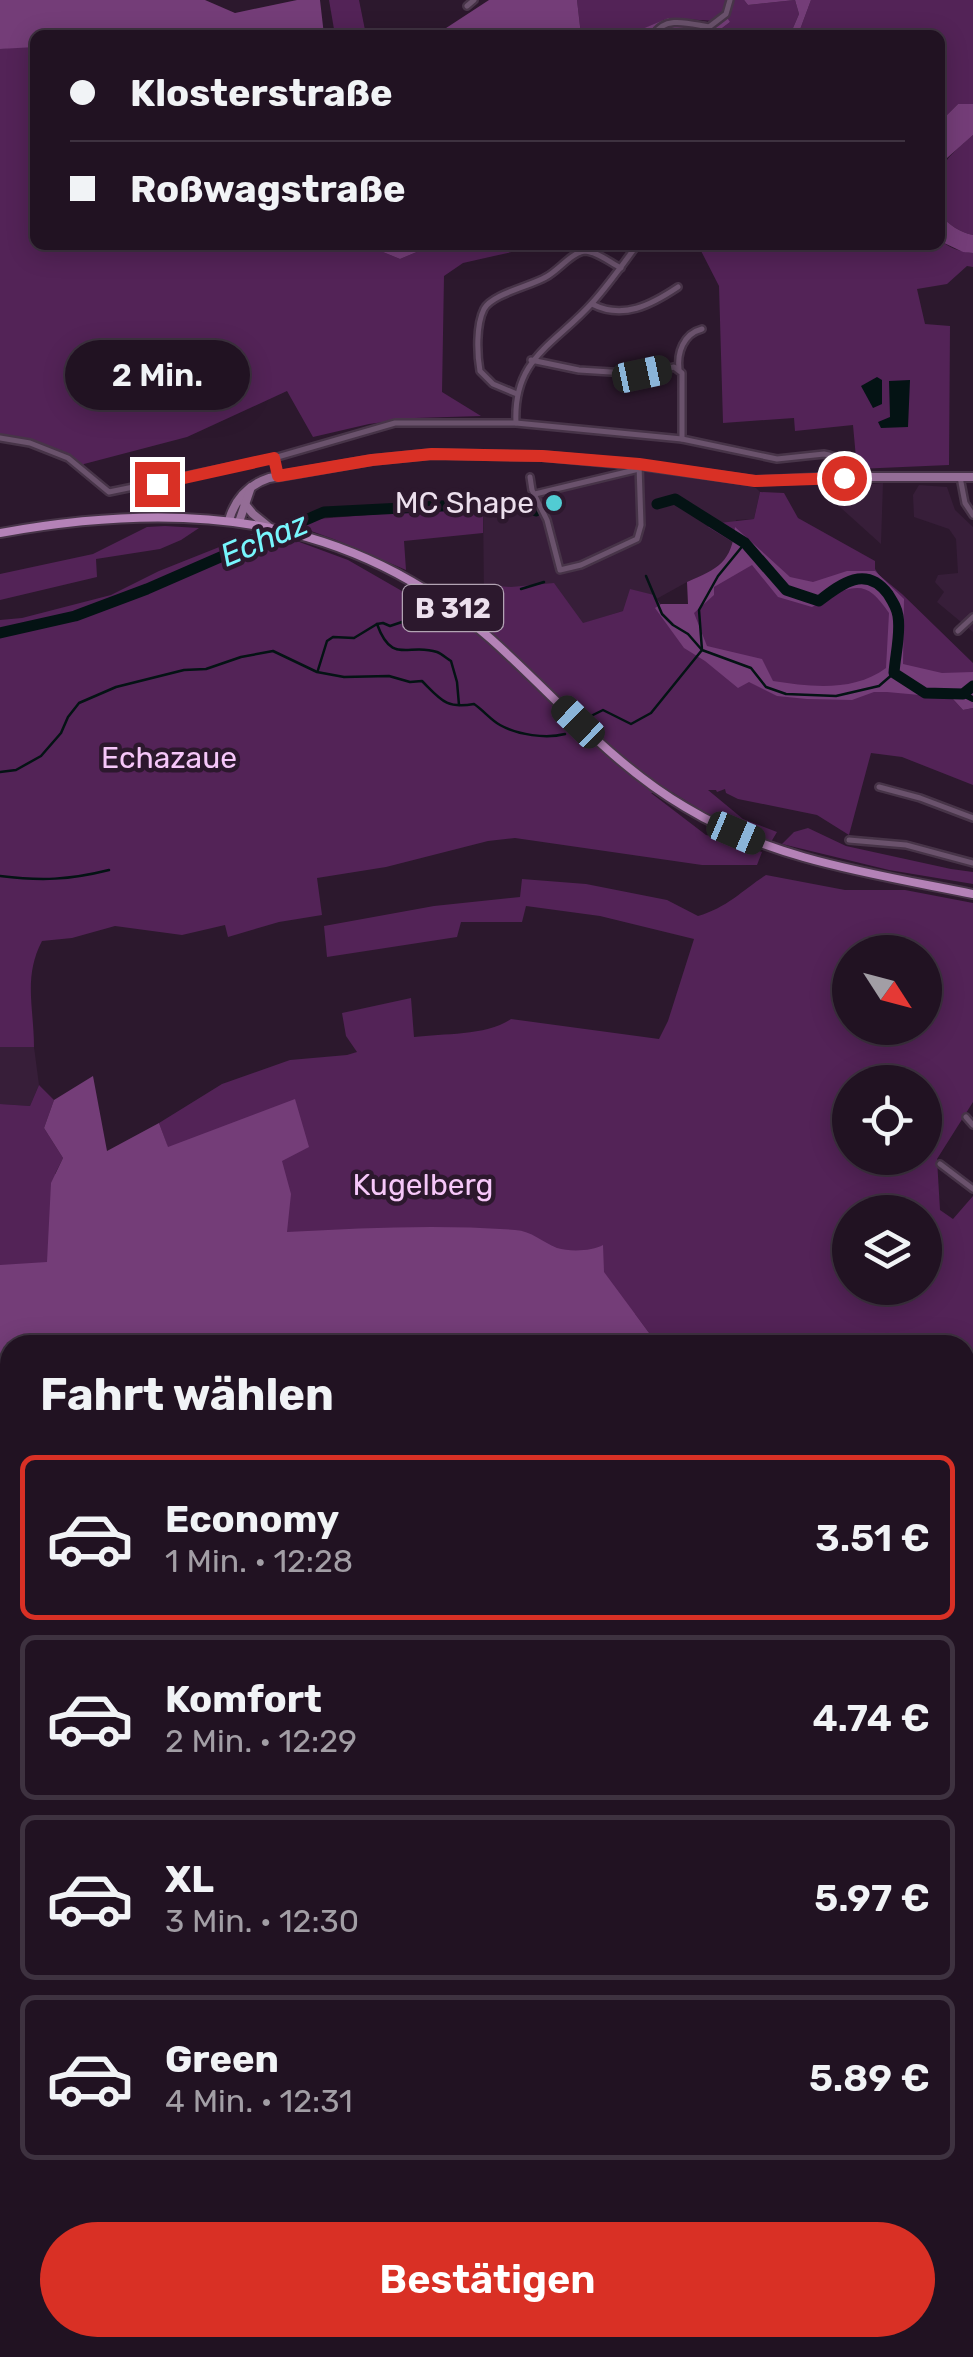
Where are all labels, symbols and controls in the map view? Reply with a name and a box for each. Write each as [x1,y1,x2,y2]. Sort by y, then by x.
text: Klosterstraße [130,70,393,116]
text: Roßwagstraße [130,166,406,212]
callout: 2 Min. [64,339,250,409]
car [610,353,674,395]
text: 2 Min. [112,356,203,394]
route start [822,456,867,501]
route end [135,462,180,507]
place label: MC Shape [395,485,534,521]
marker: MC Shape [543,492,565,514]
water label: Echaz [215,504,313,574]
road number: B 312 [403,585,503,631]
car [546,690,610,754]
park label: Echazaue [101,740,237,776]
car [703,807,769,859]
north arrow [832,935,942,1045]
map controls [832,935,942,1305]
button: locate [832,1065,942,1175]
park label: Kugelberg [352,1167,494,1203]
button: layers [832,1195,942,1305]
text: Fahrt wählen [40,1368,334,1421]
icon: car [45,1493,135,1583]
text: Economy [165,1496,339,1542]
text: 3.51 € [815,1515,930,1561]
text: 1 Min. · 12:28 [165,1542,353,1580]
icon: car [45,1673,135,1763]
text: Komfort [165,1676,322,1722]
text: 4.74 € [813,1695,930,1741]
text: 2 Min. · 12:29 [165,1722,357,1760]
icon: car [45,1853,135,1943]
text: XL [165,1856,214,1902]
text: 5.97 € [814,1875,930,1921]
text: 3 Min. · 12:30 [165,1902,359,1940]
icon: car [45,2033,135,2123]
text: Green [165,2036,279,2082]
text: 5.89 € [809,2055,930,2101]
text: 4 Min. · 12:31 [165,2082,353,2120]
button: Bestätigen [40,2222,935,2337]

